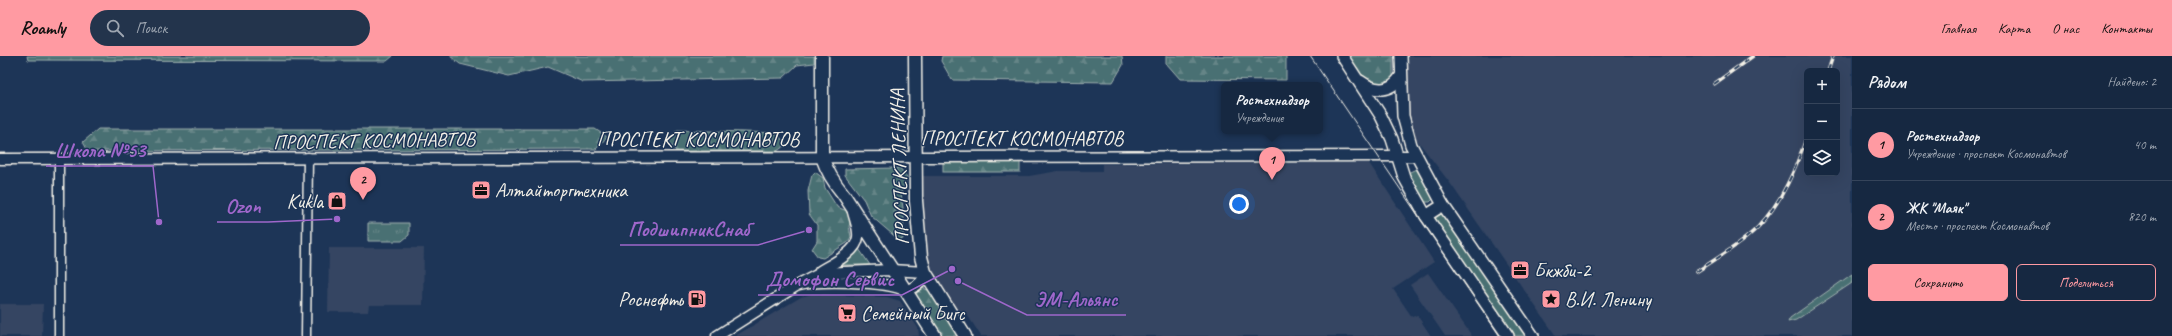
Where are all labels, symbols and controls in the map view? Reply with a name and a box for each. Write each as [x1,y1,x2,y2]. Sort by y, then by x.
search box [90,10,370,46]
text: Roamly [20,16,66,40]
icon: search [104,17,126,39]
text: Поиск [136,19,167,38]
text: Главная [1941,20,1976,37]
text: Карта [1998,20,2030,37]
text: О нас [2052,20,2079,37]
text: Контакты [2101,20,2152,37]
map controls [1804,68,1840,176]
button: + [1804,68,1840,104]
text: Рядом [1868,72,1906,93]
text: Найдено: 2 [2108,74,2156,90]
popup [1221,82,1323,134]
street label: ПРОСПЕКТ ЛЕНИНА [884,87,915,246]
text: Ростехнадзор [1235,91,1309,110]
button: − [1804,104,1840,140]
text: Учреждение [1235,110,1284,126]
street label: ПРОСПЕКТ КОСМОНАВТОВ [273,126,477,155]
street label: ПРОСПЕКТ КОСМОНАВТОВ [921,126,1125,151]
street label: ПРОСПЕКТ КОСМОНАВТОВ [597,127,801,152]
text: Ростехнадзор [1906,127,1979,146]
callout: Школа №53 [46,133,153,166]
text: Школа №53 [54,137,148,163]
text: 1 [1878,137,1884,153]
text: 40 m [2134,137,2156,153]
button: layers [1804,140,1840,176]
text: Учреждение · проспект Космонавтов [1906,146,2066,162]
pin: 1 [1259,147,1285,180]
pin: 2 [350,167,376,200]
place label: Алтайторгтехника [495,178,628,203]
office icon: Алтайторгтехника [470,179,492,201]
callout: Ozon [217,189,268,222]
place label: Кukla [287,189,325,214]
shop icon: Кukla [326,190,348,212]
text: Ozon [225,193,261,219]
your location [1229,194,1249,214]
text: ЖК "Маяк" [1906,199,1966,218]
text: 2 [1878,209,1884,225]
text: 820 m [2128,209,2156,225]
callout: ПодшипникСнаб [620,212,758,245]
text: ПодшипникСнаб [628,216,755,242]
text: Место · проспект Космонавтов [1906,218,2048,234]
place label: Бкжби-2 [1534,258,1593,283]
office icon: Бкжби-2 [1509,259,1531,281]
callout: Домофон Сервис [758,262,902,295]
button: Сохранить [1868,264,2008,301]
button: Поделиться [2016,264,2156,301]
text: Домофон Сервис [766,266,895,292]
callout: ЭМ-Альянс [1027,282,1126,315]
text: ЭМ-Альянс [1035,286,1119,312]
place label: Роснефть [618,287,685,312]
place label: В.И. Ленину [1565,287,1653,312]
fuel station icon: Роснефть [686,288,708,310]
place icon: В.И. Ленину [1540,288,1562,310]
place label: Семейный Бигс [861,301,966,326]
supermarket icon: Семейный Бигс [836,302,858,324]

